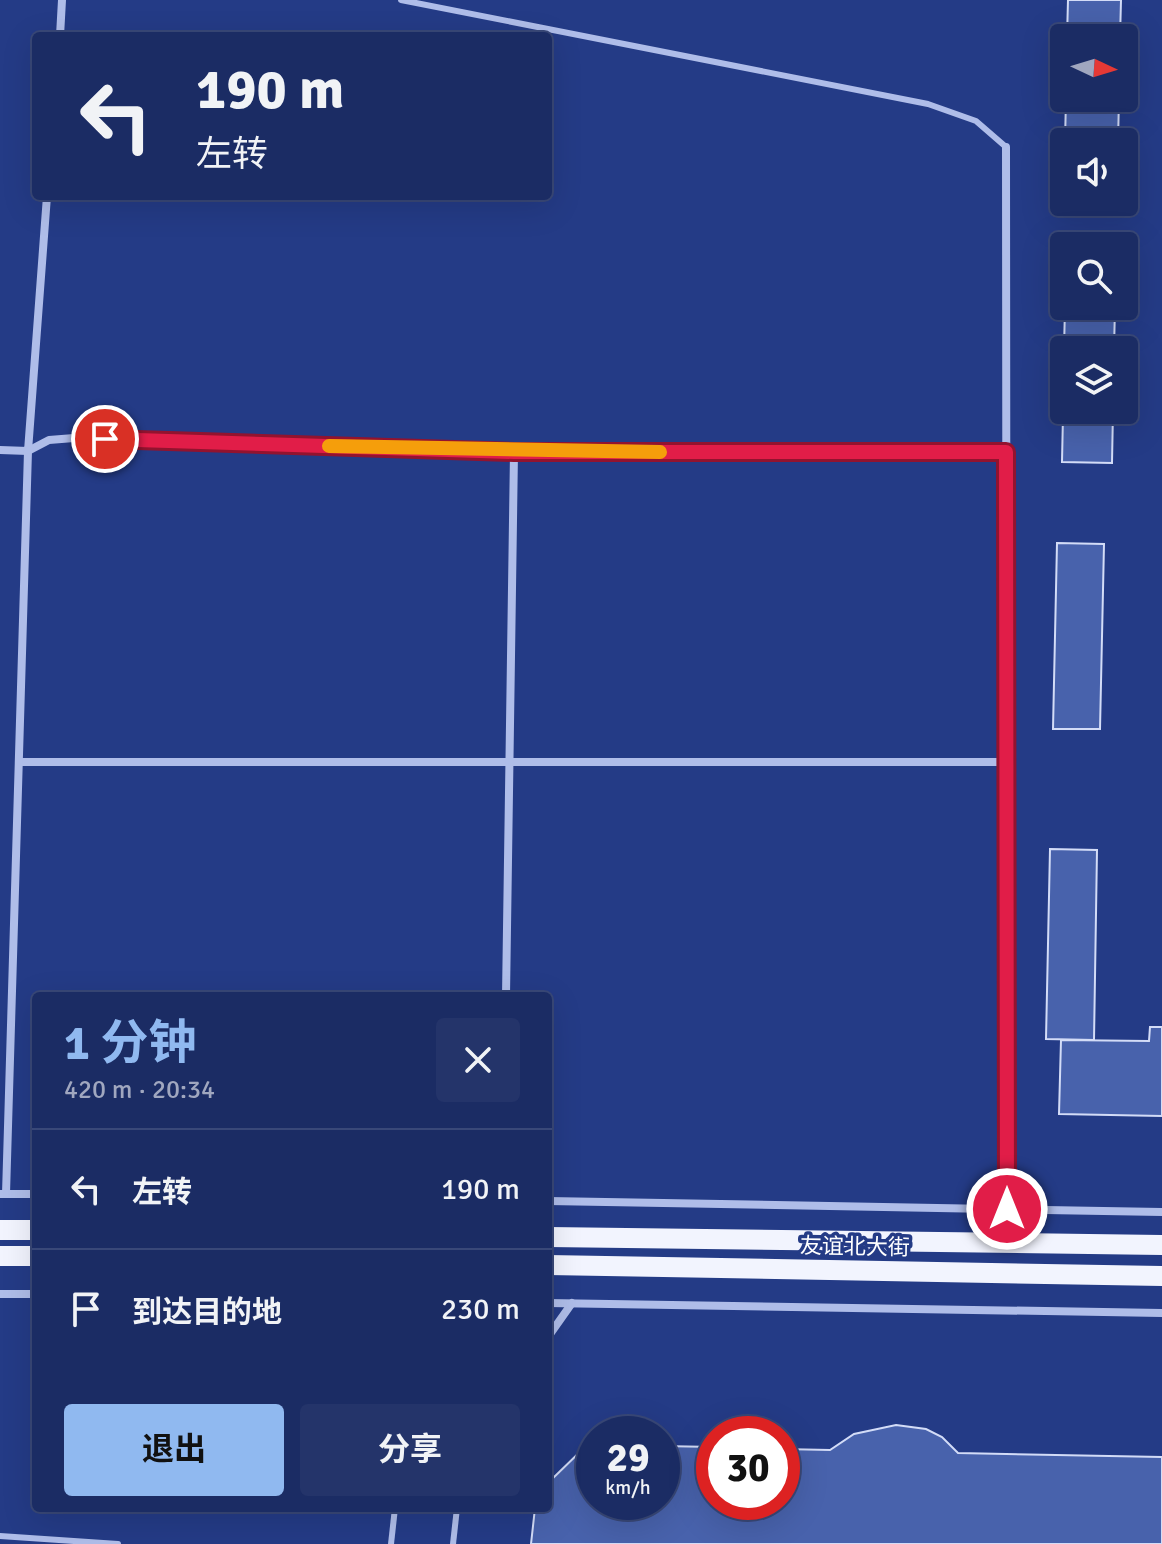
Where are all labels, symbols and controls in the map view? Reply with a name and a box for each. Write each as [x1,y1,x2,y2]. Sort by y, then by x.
north arrow [1050,24,1138,112]
map controls [1050,24,1138,424]
text: 190 m [196,55,344,124]
icon: left [64,64,168,168]
button: sound [1050,128,1138,216]
text: 左转 [196,132,268,177]
button: search [1050,232,1138,320]
button: layers [1050,336,1138,424]
pin [71,405,139,473]
icon: arrive [83,417,127,461]
text: 1 分钟 [64,1014,196,1073]
button: close [436,1018,520,1102]
text: 420 m · 20:34 [64,1074,215,1106]
icon: left [64,1167,108,1211]
position arrow [965,1167,1049,1251]
text: 190 m [441,1171,520,1208]
text: 左转 [132,1174,192,1211]
street label: 友谊北大街 [800,1232,910,1261]
icon: arrive [64,1287,108,1331]
text: 230 m [441,1291,520,1328]
text: 到达目的地 [132,1294,282,1331]
button: 退出 [64,1404,284,1496]
button: 分享 [300,1404,520,1496]
speed limit sign: 30 [696,1416,800,1520]
text: 29 [606,1433,650,1483]
text: km/h [605,1475,651,1500]

